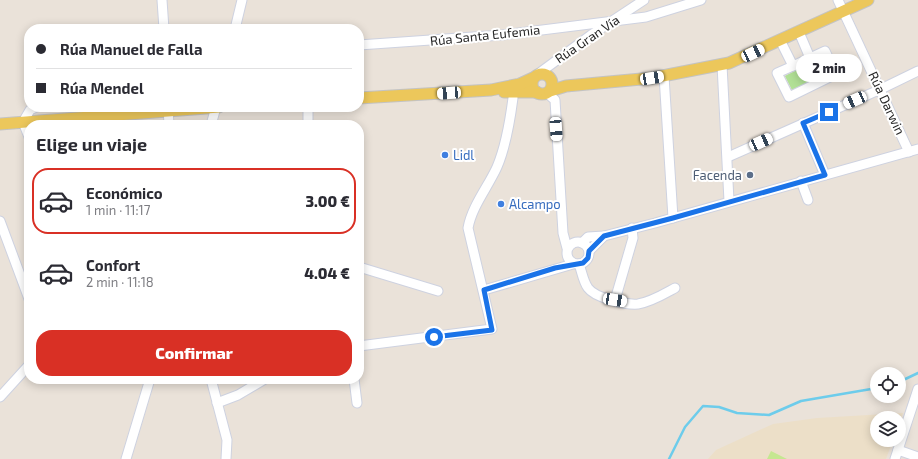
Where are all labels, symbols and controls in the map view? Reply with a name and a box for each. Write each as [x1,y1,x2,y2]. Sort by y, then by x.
street label: Rúa Gran Vía [552,12,622,66]
street label: Rúa Santa Eufemia [429,21,541,49]
text: Rúa Manuel de Falla [60,40,203,58]
car [740,42,766,64]
callout: 2 min [796,54,862,82]
text: 2 min [812,60,846,76]
street label: Rúa Darwin [865,69,909,137]
car [639,70,665,86]
text: Rúa Mendel [60,79,144,97]
car [437,86,461,100]
car [842,90,868,110]
route end [820,103,838,121]
car [549,117,563,141]
car [748,132,774,152]
text: Elige un viaje [36,133,147,155]
place label: Lidl [453,147,474,163]
marker: Lidl [440,150,450,160]
place label: Facenda [693,167,742,183]
marker: Facenda [745,170,755,180]
icon: car [38,183,74,219]
text: Económico [86,184,163,202]
text: 3.00 € [305,192,350,210]
place label: Alcampo [509,196,561,212]
marker: Alcampo [496,199,506,209]
text: 1 min · 11:17 [86,202,150,218]
icon: car [38,255,74,291]
text: Confort [86,256,140,274]
text: 4.04 € [304,264,350,282]
text: 2 min · 11:18 [86,274,154,290]
car [602,292,628,308]
route start [425,328,443,346]
button: Confirmar [36,330,352,376]
map controls [870,367,906,447]
button: locate [870,367,906,403]
button: layers [870,411,906,447]

